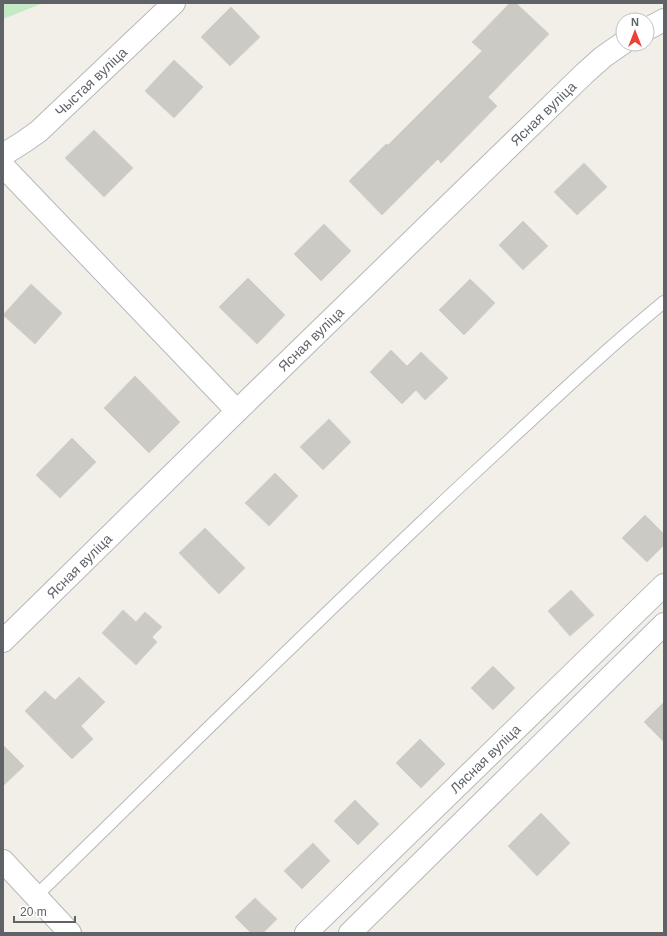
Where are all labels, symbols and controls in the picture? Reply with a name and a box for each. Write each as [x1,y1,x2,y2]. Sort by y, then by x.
north arrow [615,12,655,52]
text: N [631,16,639,28]
street label: Чыстая вуліца [52,44,130,119]
street label: Ясная вуліца [507,78,579,149]
street label: Ясная вуліца [275,304,347,375]
street label: Ясная вуліца [43,530,115,602]
street label: Лясная вуліца [447,721,524,796]
scale bar [14,898,75,924]
text: 20 m [20,905,47,919]

